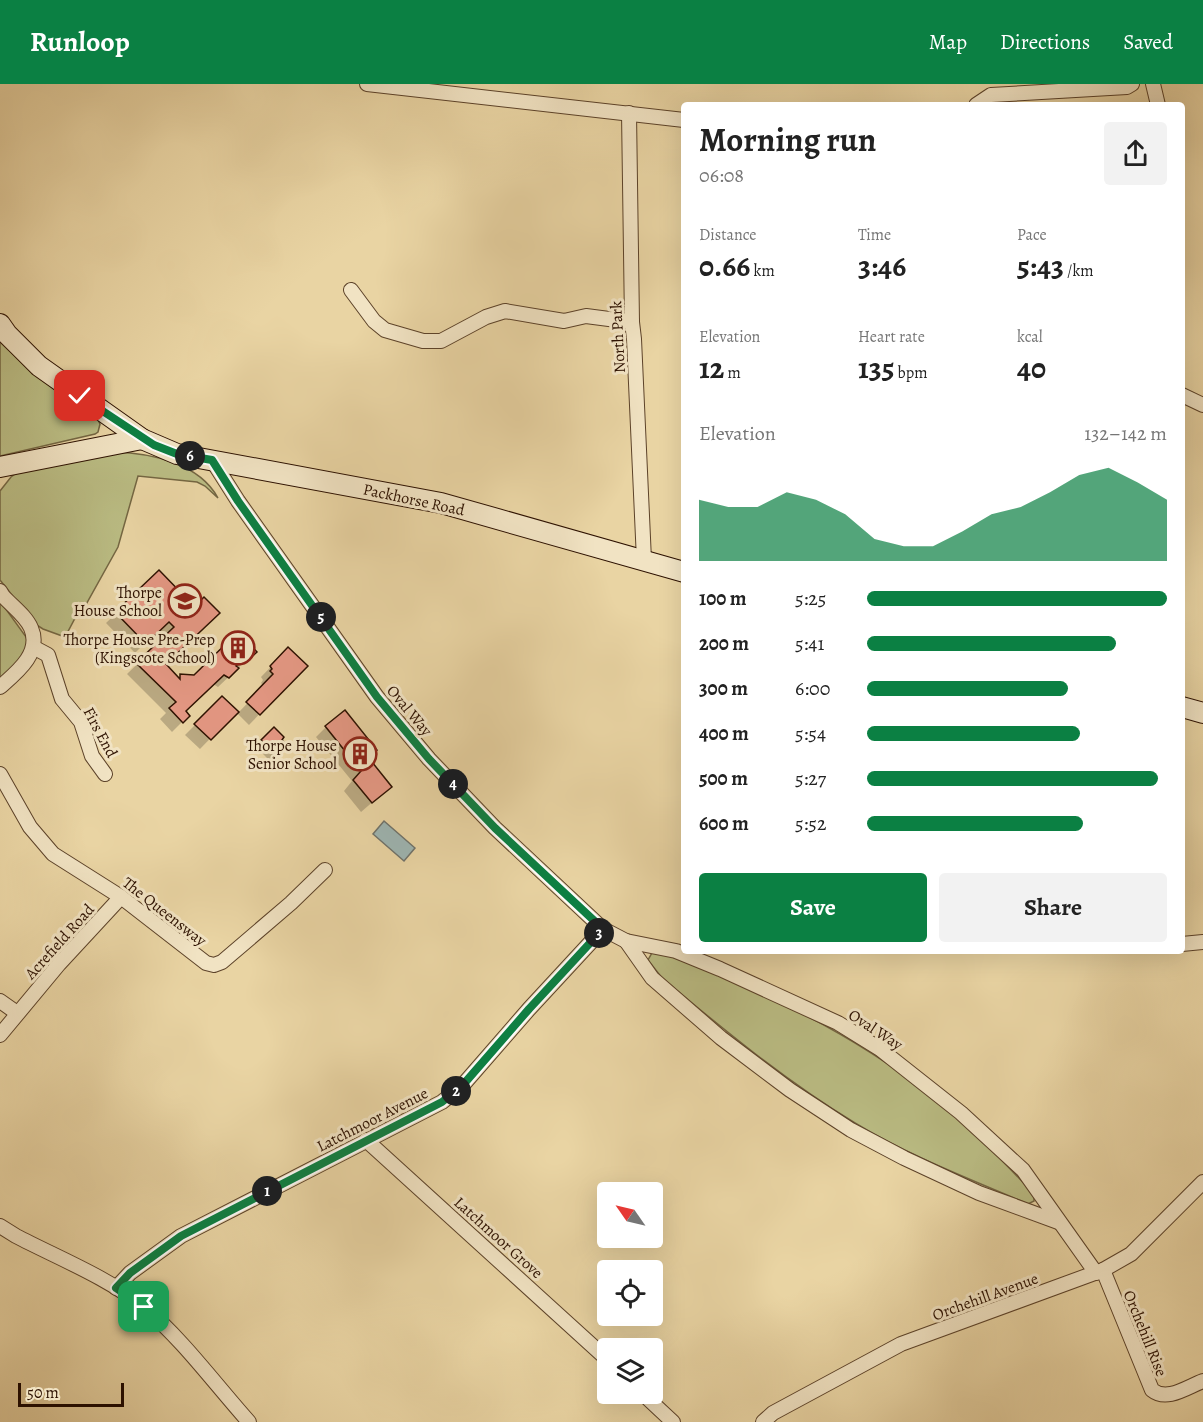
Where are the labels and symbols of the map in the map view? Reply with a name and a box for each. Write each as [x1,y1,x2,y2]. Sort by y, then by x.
street label: North Park [605,300,631,374]
pin [54,370,105,421]
pin: 6 [175,441,205,471]
street label: Packhorse Road [361,478,467,522]
place label: Thorpe House School [74,582,162,622]
school or university icon: Thorpe House School [167,583,203,619]
pin: 5 [306,602,336,632]
place label: Thorpe House Pre-Prep (Kingscote School) [64,629,215,669]
building icon: Thorpe House Pre-Prep (Kingscote School) [220,630,256,666]
street label: Oval Way [381,680,438,742]
street label: Firs End [78,703,123,762]
place label: Thorpe House Senior School [246,735,337,775]
building icon: Thorpe House Senior School [342,736,378,772]
pin: 4 [438,769,468,799]
street label: The Queensway [118,872,212,952]
street label: Acrefield Road [19,899,100,985]
pin: 3 [584,918,614,948]
street label: Oval Way [844,1004,908,1056]
pin: 2 [441,1076,471,1106]
street label: Latchmoor Avenue [313,1082,432,1157]
pin: 1 [252,1176,282,1206]
north arrow [597,1182,663,1248]
street label: Latchmoor Grove [449,1192,548,1284]
street label: Orchehill Avenue [929,1268,1041,1326]
pin [118,1281,169,1332]
street label: Orchehill Rise [1118,1287,1172,1380]
scale bar [18,1380,124,1408]

